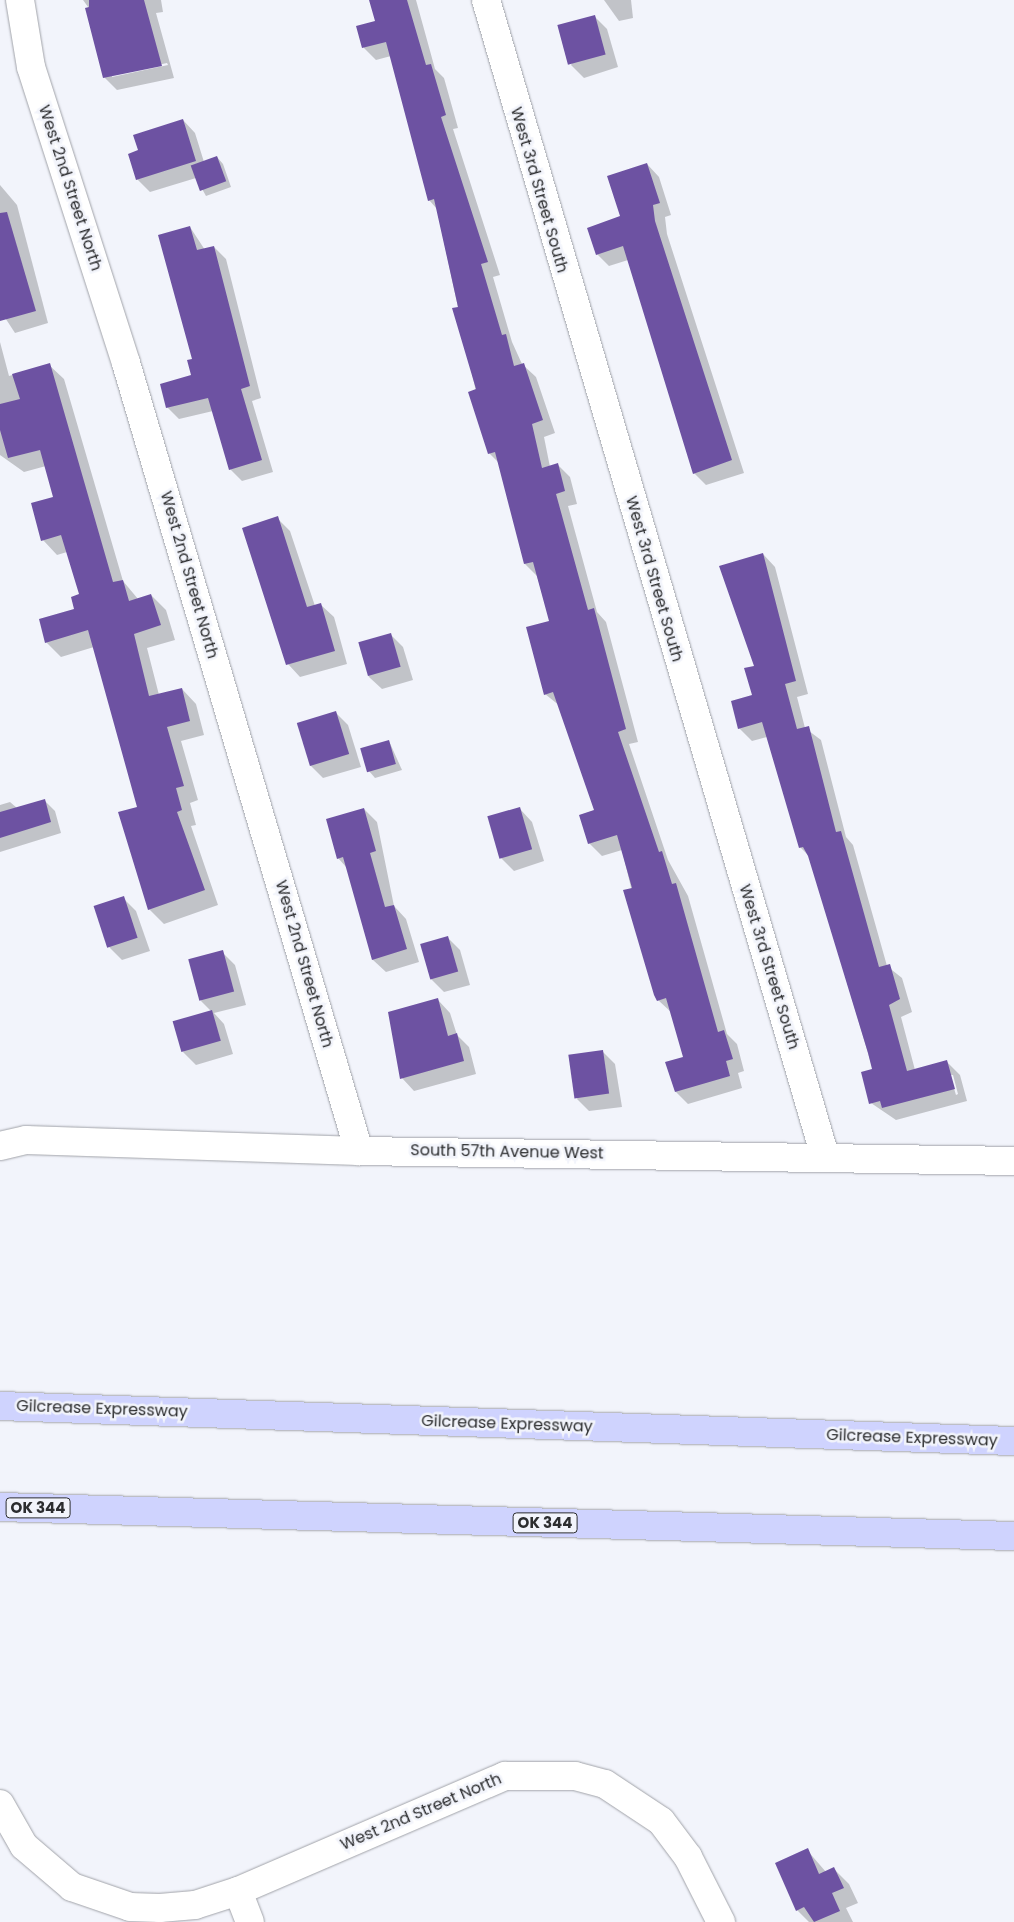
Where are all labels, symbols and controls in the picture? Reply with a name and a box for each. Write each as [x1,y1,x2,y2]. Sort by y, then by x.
street label: West 2nd Street North [34,103,106,273]
street label: West 3rd Street South [506,105,572,275]
street label: West 2nd Street North [156,489,222,661]
street label: West 3rd Street South [621,494,687,664]
street label: West 2nd Street North [271,878,337,1050]
street label: West 3rd Street South [735,882,803,1052]
street label: South 57th Avenue West [410,1141,604,1163]
street label: Gilcrease Expressway [16,1396,188,1422]
street label: Gilcrease Expressway [421,1411,593,1437]
street label: Gilcrease Expressway [826,1425,998,1451]
road number: OK 344 [5,1496,70,1520]
road number: OK 344 [512,1510,578,1536]
street label: West 2nd Street North [338,1769,504,1855]

